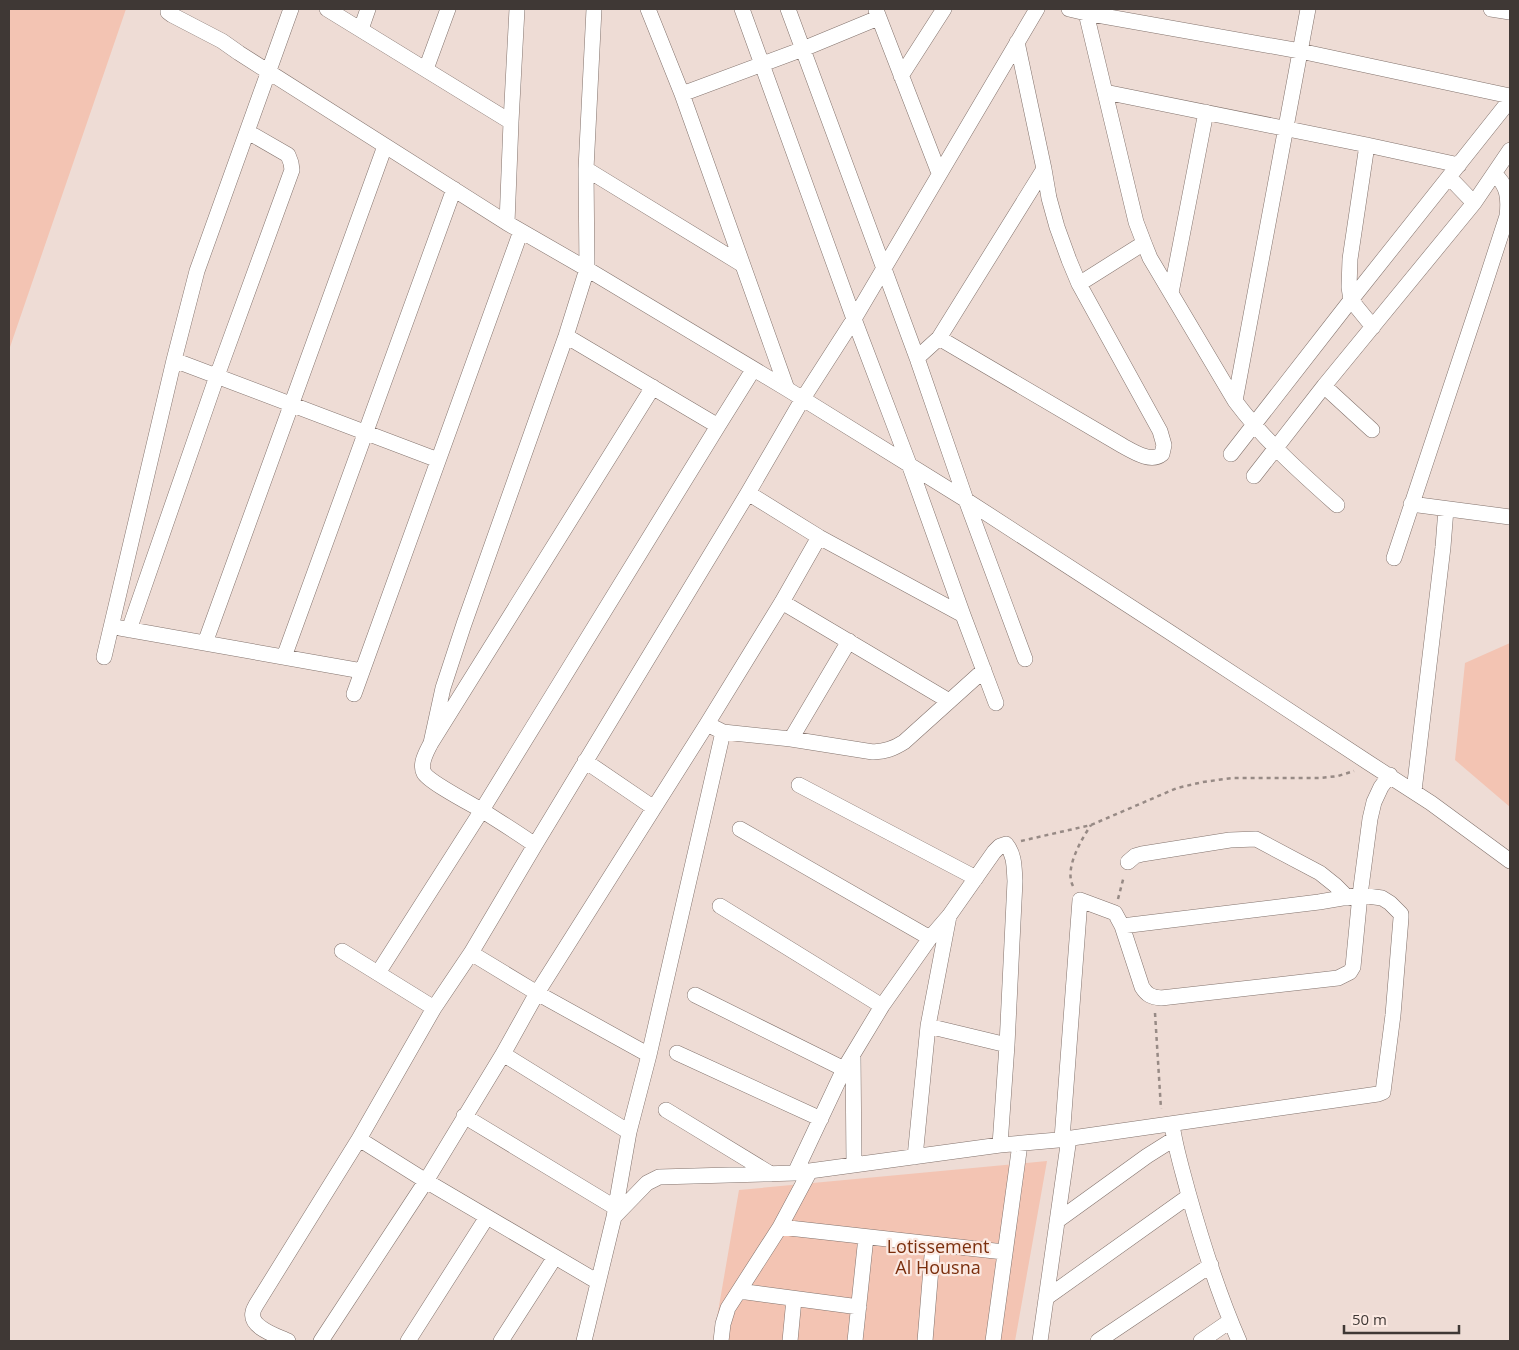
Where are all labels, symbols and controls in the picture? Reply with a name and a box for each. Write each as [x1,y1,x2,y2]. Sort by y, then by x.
park label: Lotissement Al Housna [887,1234,989,1279]
scale bar [1344,1302,1459,1334]
text: 50 m [1352,1309,1387,1329]

